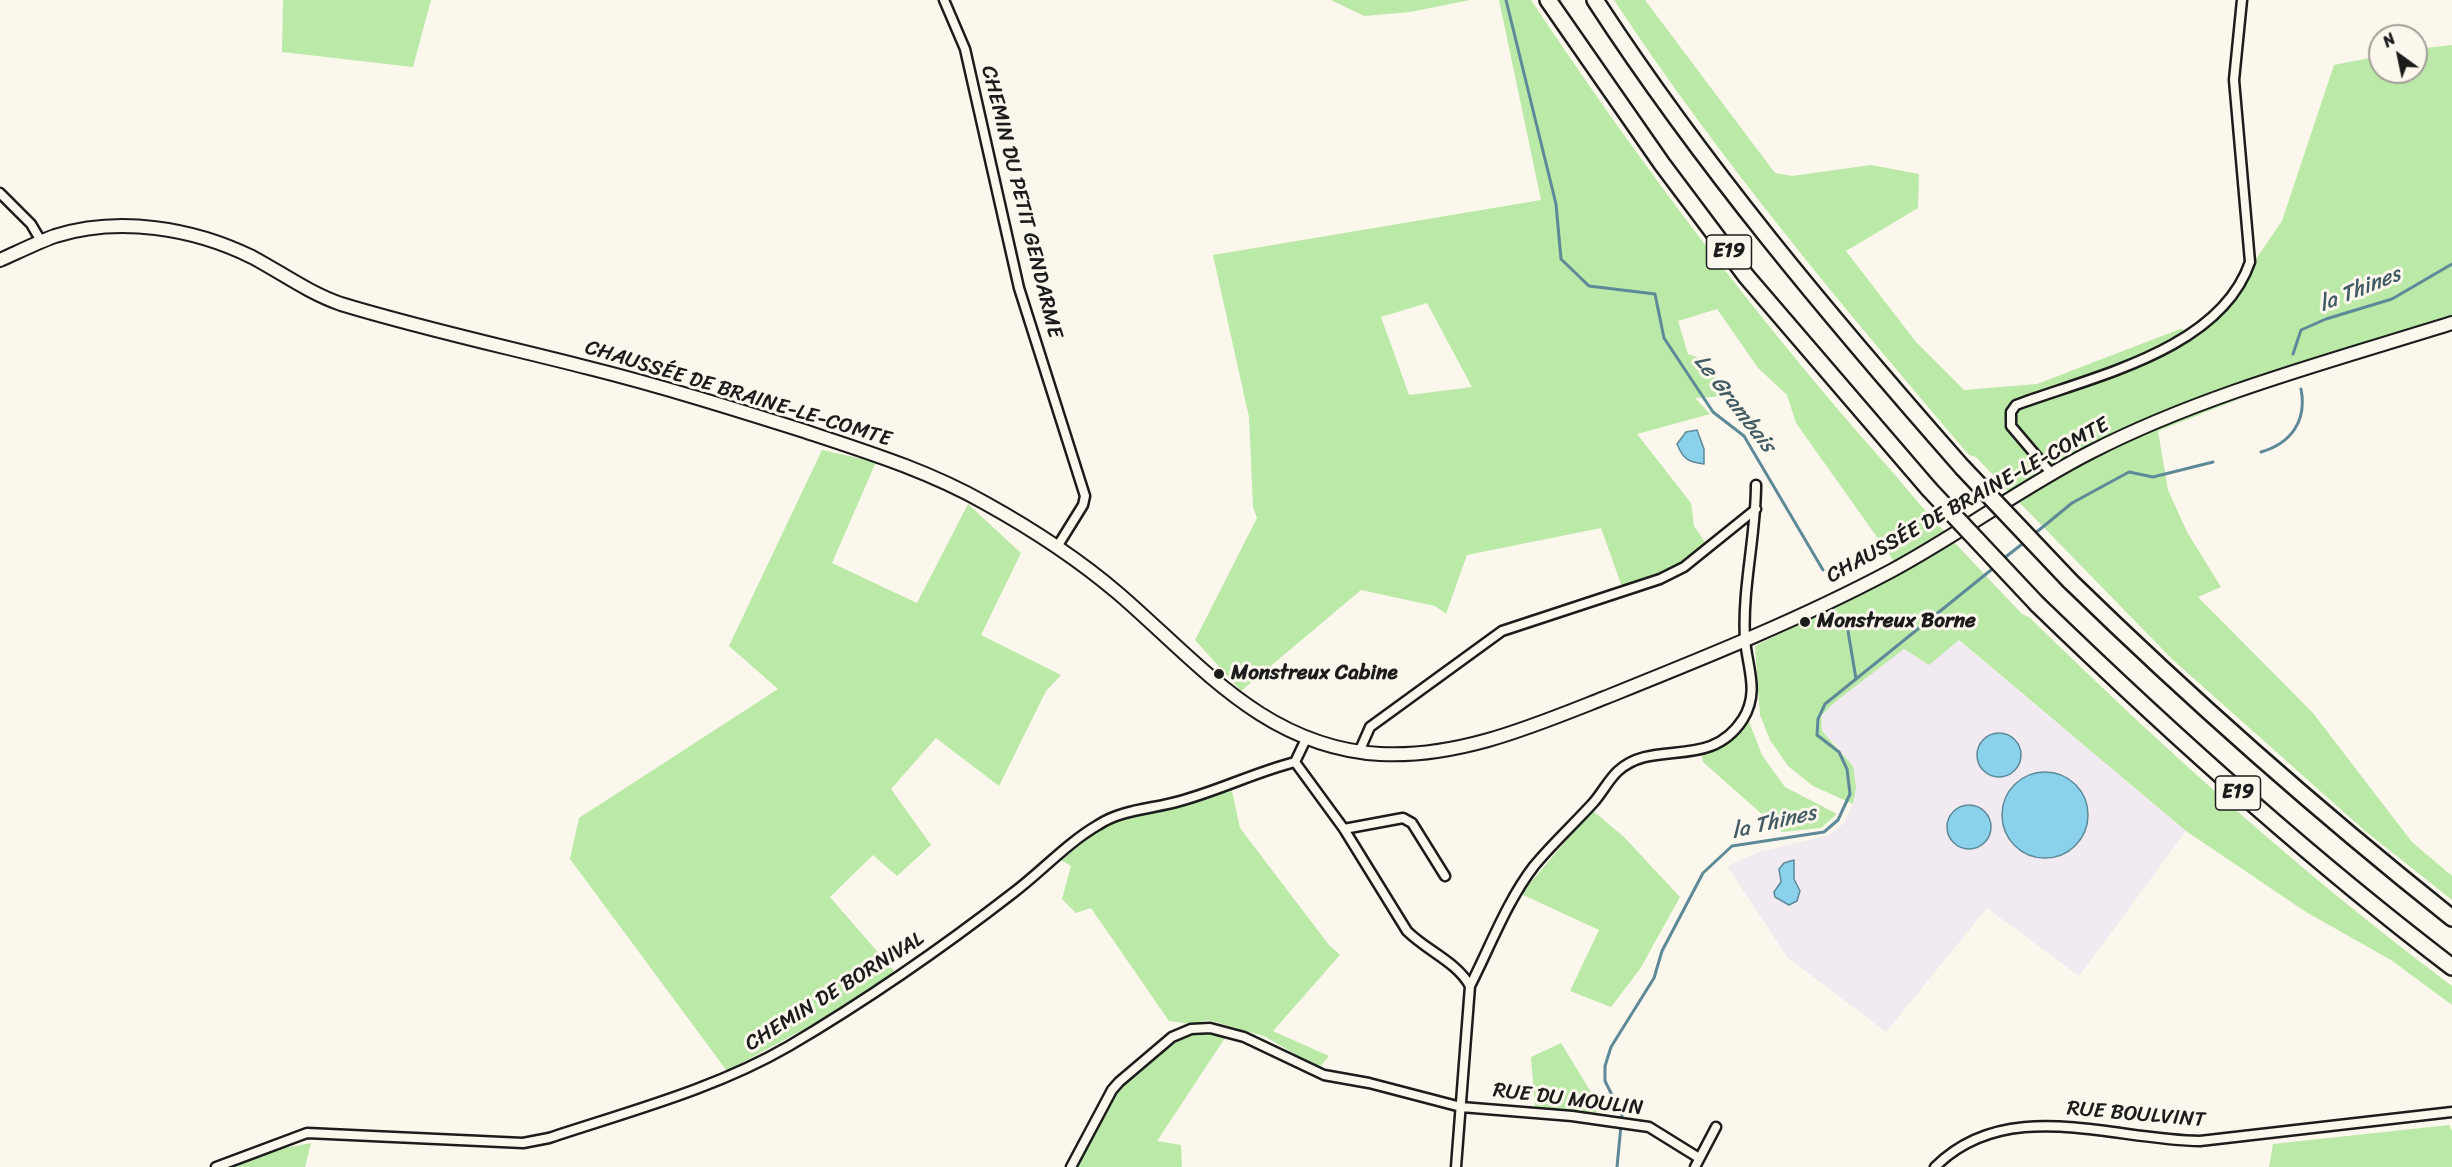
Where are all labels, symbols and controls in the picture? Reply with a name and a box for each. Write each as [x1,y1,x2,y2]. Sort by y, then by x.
north arrow [2368,24,2428,84]
text: N [2376,25,2402,55]
street label: CHEMIN DU PETIT GENDARME [975,63,1067,341]
road number: E19 [1706,235,1752,269]
water label: la Thines [2316,262,2404,318]
street label: CHAUSSÉE DE BRAINE-LE-COMTE [582,335,894,453]
water label: Le Grambais [1688,350,1780,458]
street label: CHAUSSÉE DE BRAINE-LE-COMTE [1822,413,2114,589]
place label: Monstreux Borne [1817,609,1976,635]
marker: Monstreux Borne [1798,615,1812,629]
place label: Monstreux Cabine [1231,661,1398,687]
marker: Monstreux Cabine [1212,667,1226,681]
road number: E19 [2216,776,2260,810]
water label: la Thines [1730,801,1818,845]
street label: CHEMIN DE BORNIVAL [741,927,929,1057]
street label: RUE DU MOULIN [1491,1078,1645,1122]
street label: RUE BOULVINT [2066,1096,2206,1134]

